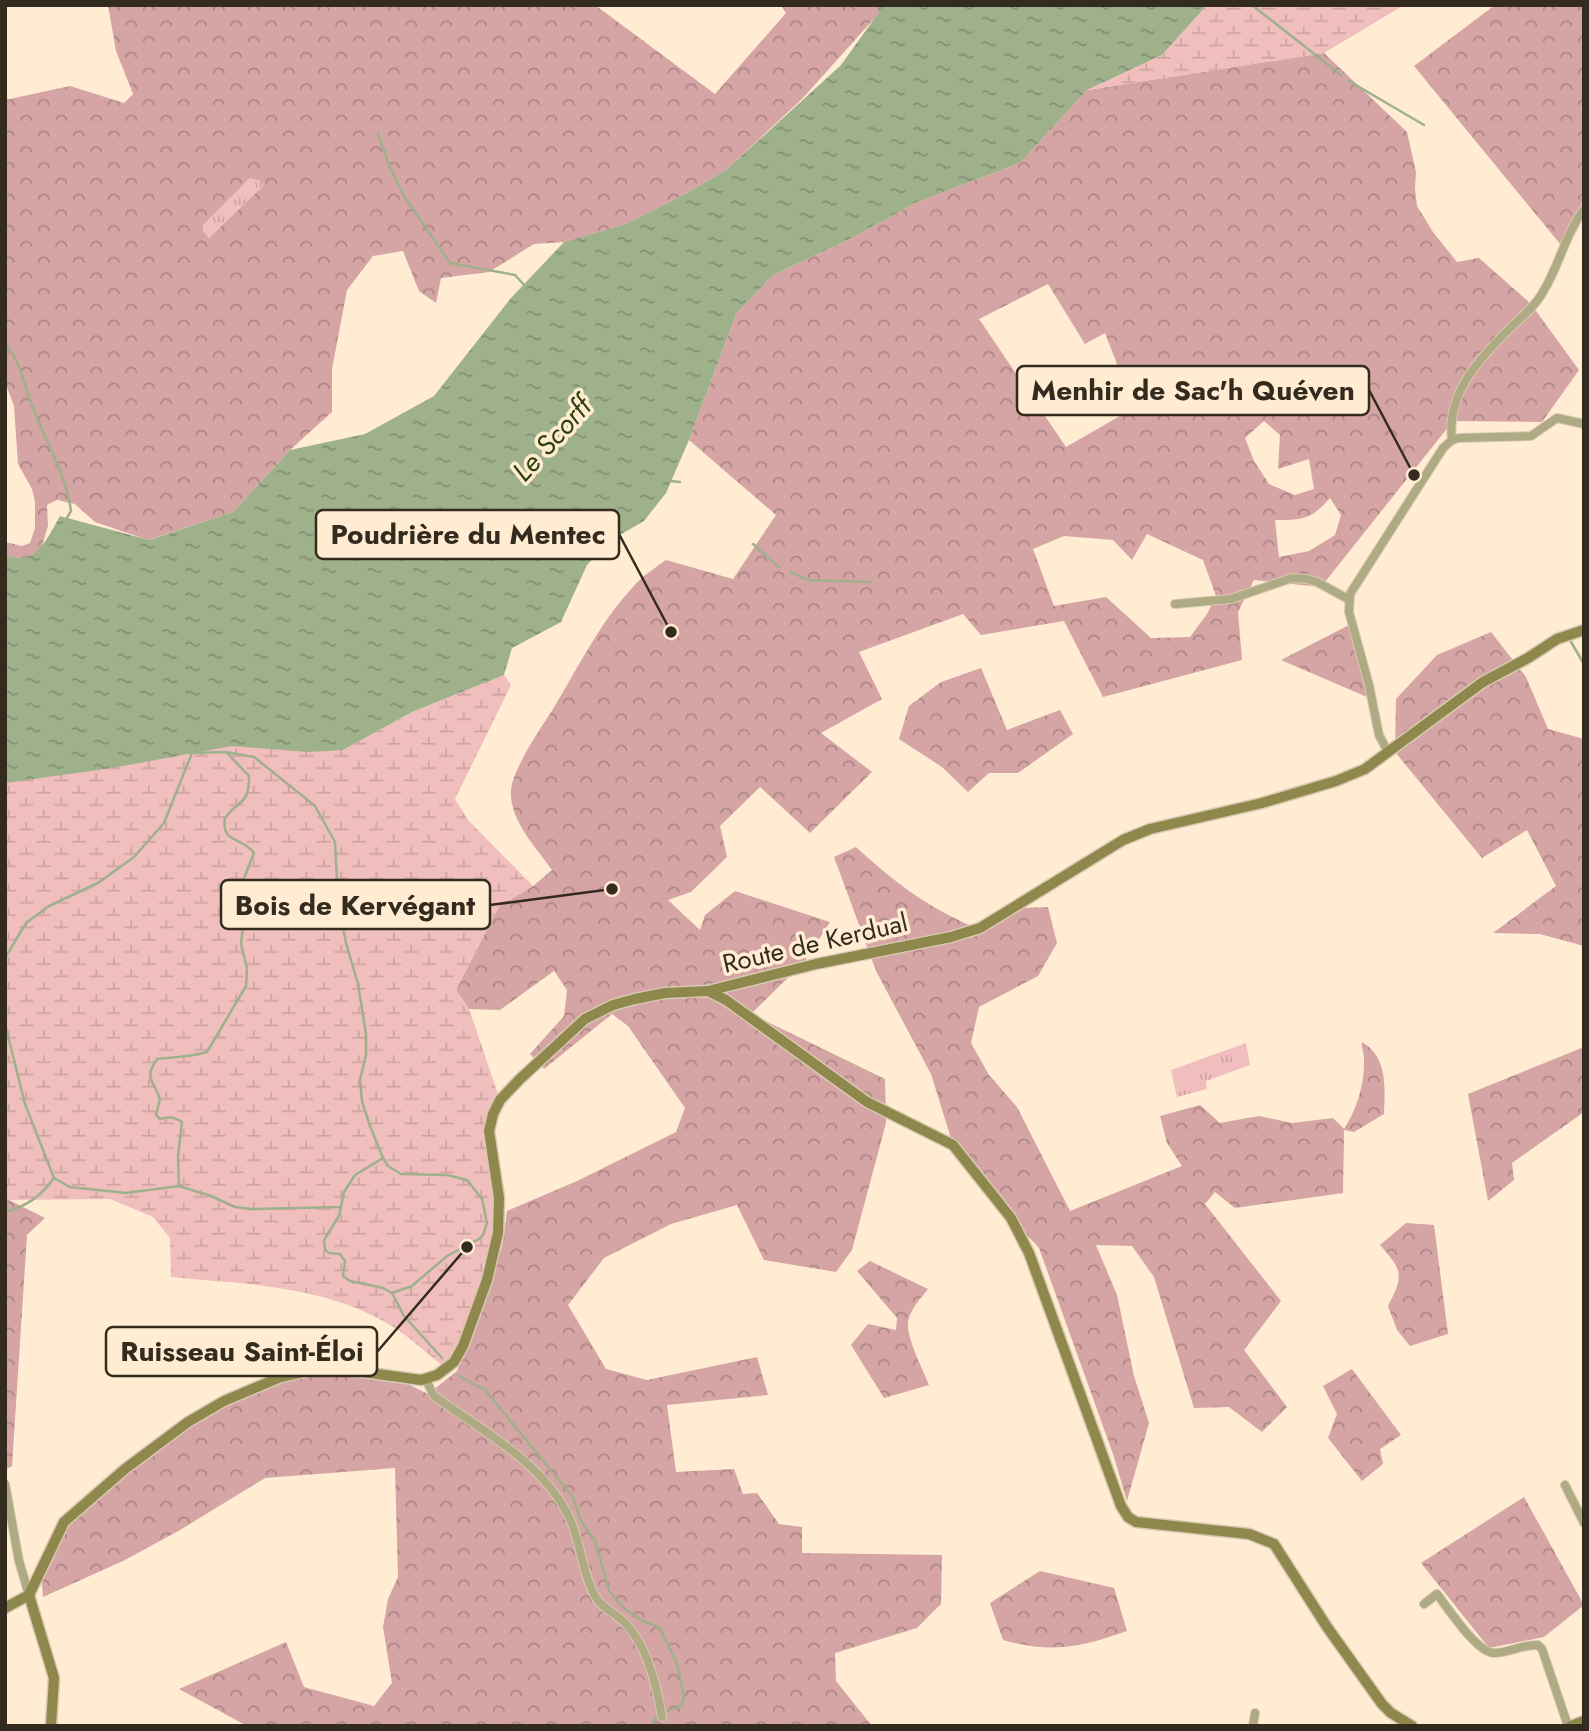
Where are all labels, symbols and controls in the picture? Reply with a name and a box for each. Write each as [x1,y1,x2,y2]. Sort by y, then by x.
callout: Menhir de Sac'h Quéven [1017,366,1369,415]
text: Menhir de Sac'h Quéven [1031,370,1355,411]
water label: Le Scorff [503,384,604,491]
callout: Poudrière du Mentec [316,510,619,559]
text: Poudrière du Mentec [331,514,605,555]
callout: Bois de Kervégant [221,880,490,929]
text: Bois de Kervégant [235,885,475,926]
street label: Route de Kerdual [719,903,911,983]
callout: Ruisseau Saint-Éloi [106,1327,377,1376]
text: Ruisseau Saint-Éloi [120,1331,364,1372]

